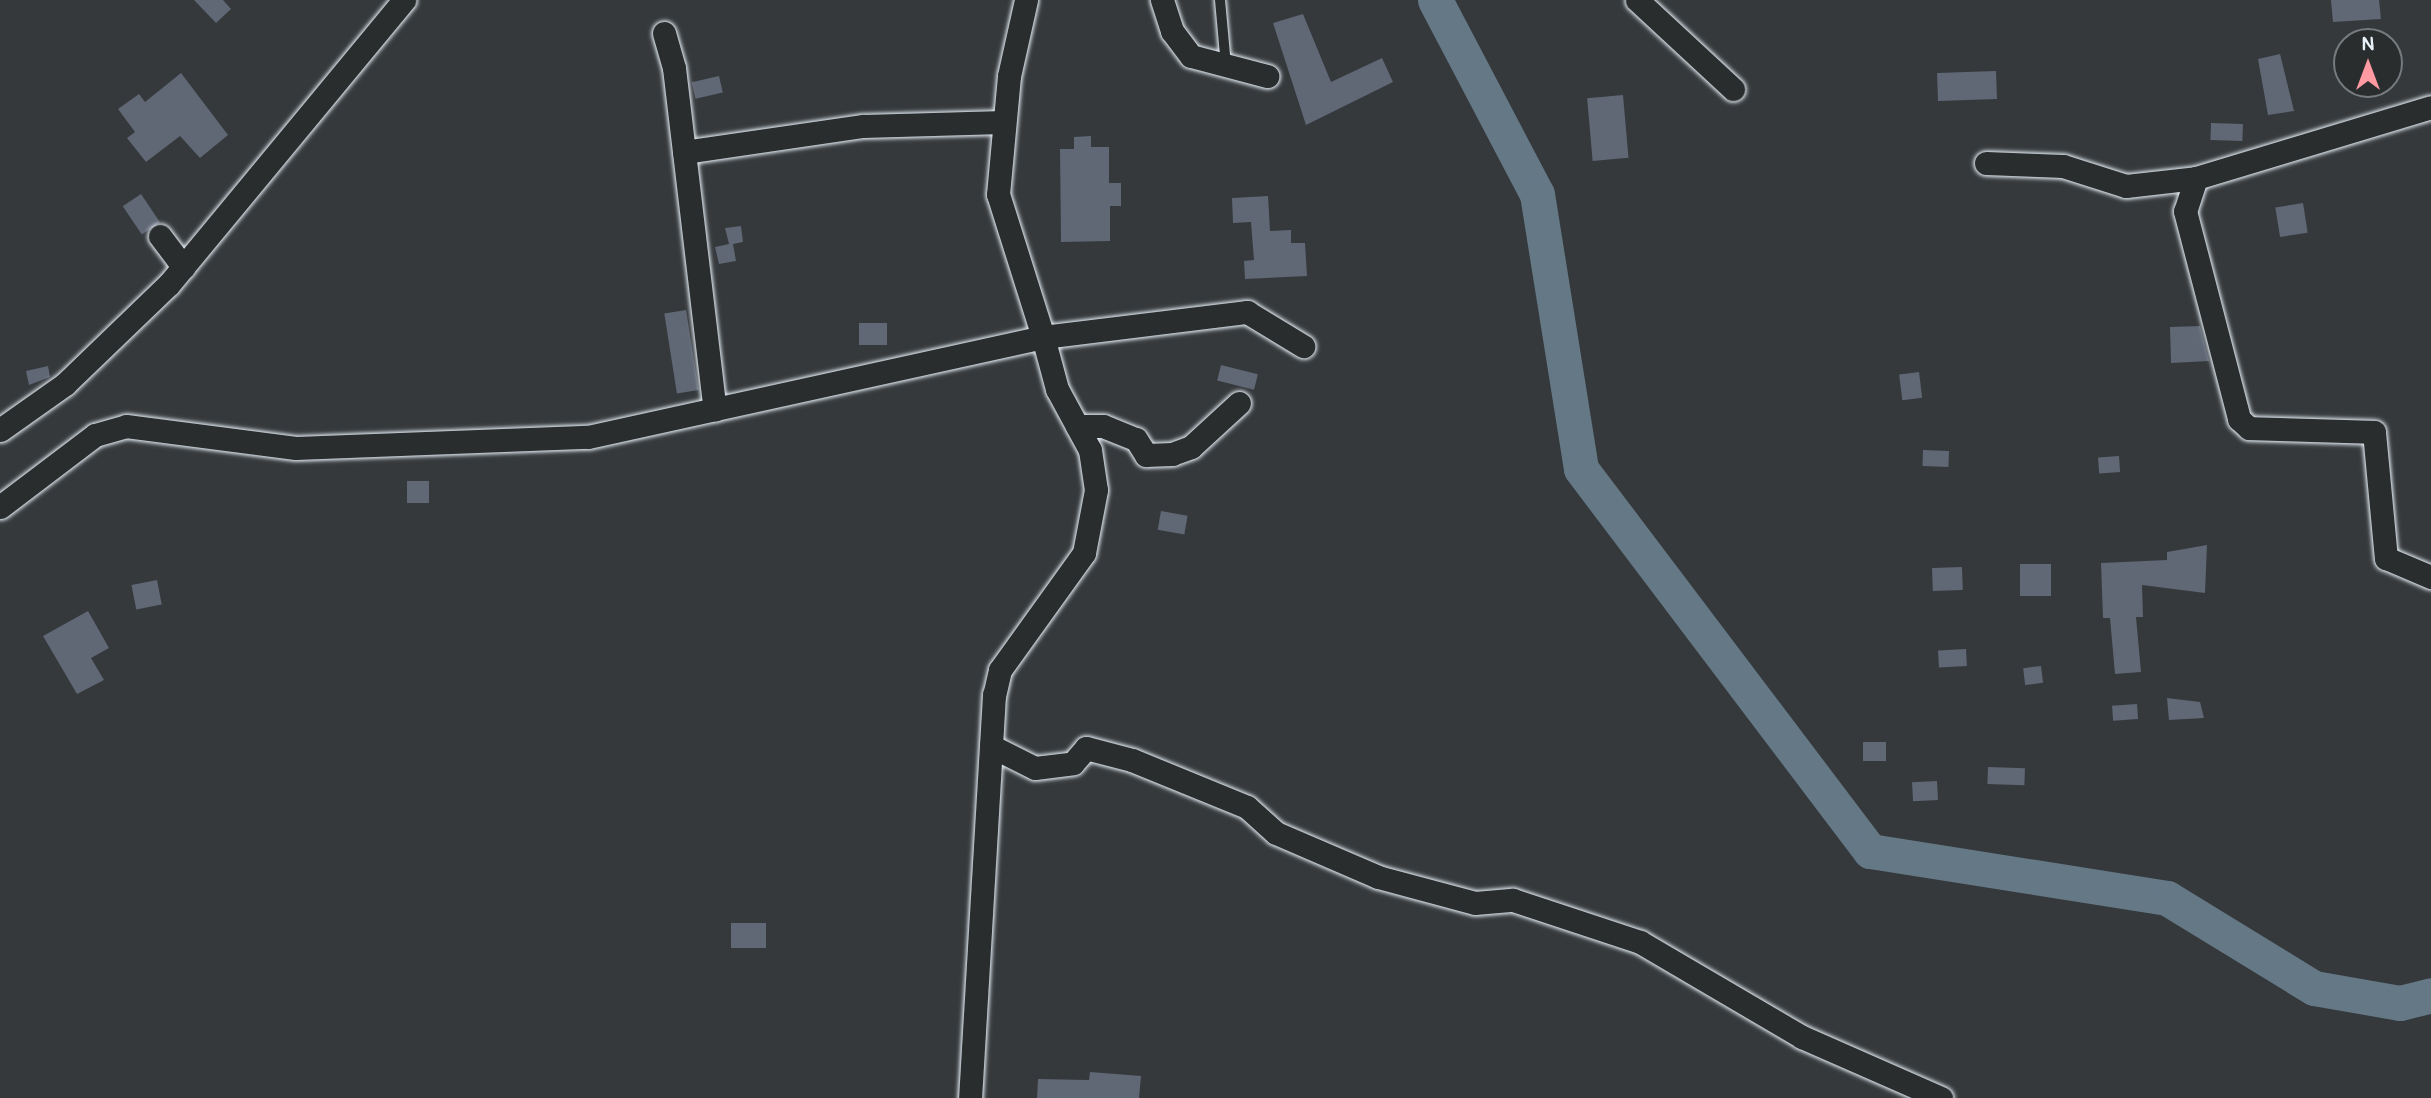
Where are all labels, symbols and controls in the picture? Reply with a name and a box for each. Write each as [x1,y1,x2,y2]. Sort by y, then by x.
north arrow [2333,28,2403,98]
text: N [2362,32,2374,56]

